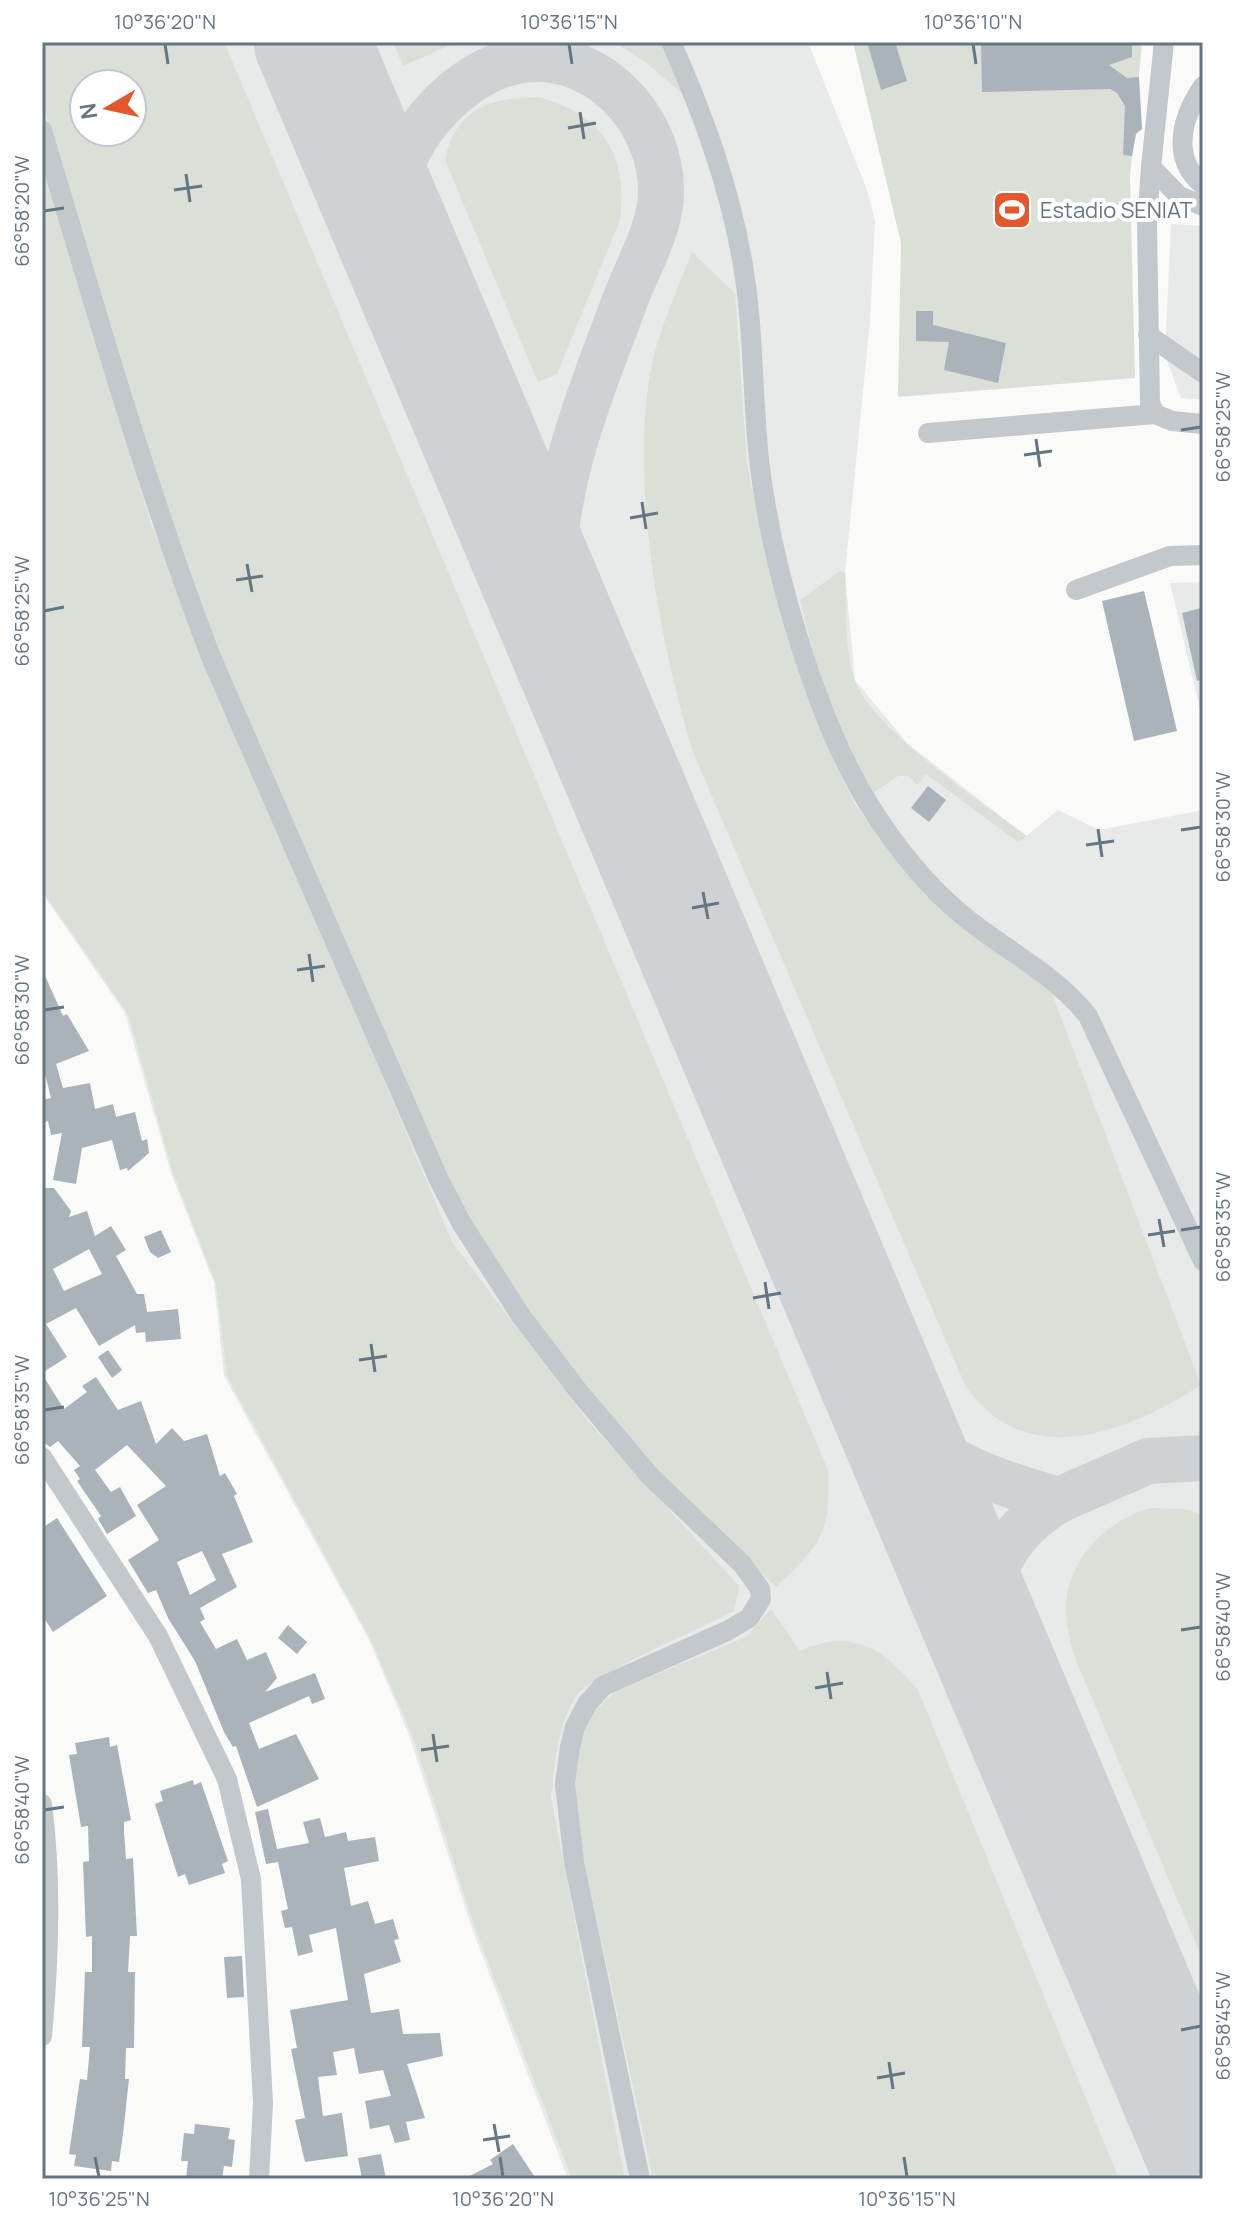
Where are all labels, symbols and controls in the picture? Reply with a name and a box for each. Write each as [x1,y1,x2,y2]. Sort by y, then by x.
text: 10°36'20"N [114,8,216,35]
text: 10°36'15"N [520,8,618,35]
text: 10°36'10"N [924,8,1022,35]
north arrow [68,68,148,148]
text: N [72,101,104,121]
text: 66°58'20"W [8,155,35,267]
sports icon: Estadio SENIAT [991,189,1033,231]
place label: Estadio SENIAT [1040,195,1193,225]
text: 66°58'25"W [1209,371,1236,482]
text: 66°58'25"W [8,555,35,666]
text: 66°58'30"W [1209,771,1236,883]
text: 66°58'30"W [8,954,35,1066]
text: 66°58'35"W [1209,1172,1236,1282]
text: 66°58'35"W [8,1355,35,1465]
text: 66°58'40"W [1209,1572,1236,1682]
text: 66°58'40"W [8,1755,35,1865]
text: 66°58'45"W [1209,1971,1236,2080]
text: 10°36'25"N [48,2185,150,2212]
text: 10°36'20"N [452,2185,554,2212]
text: 10°36'15"N [858,2185,956,2212]

